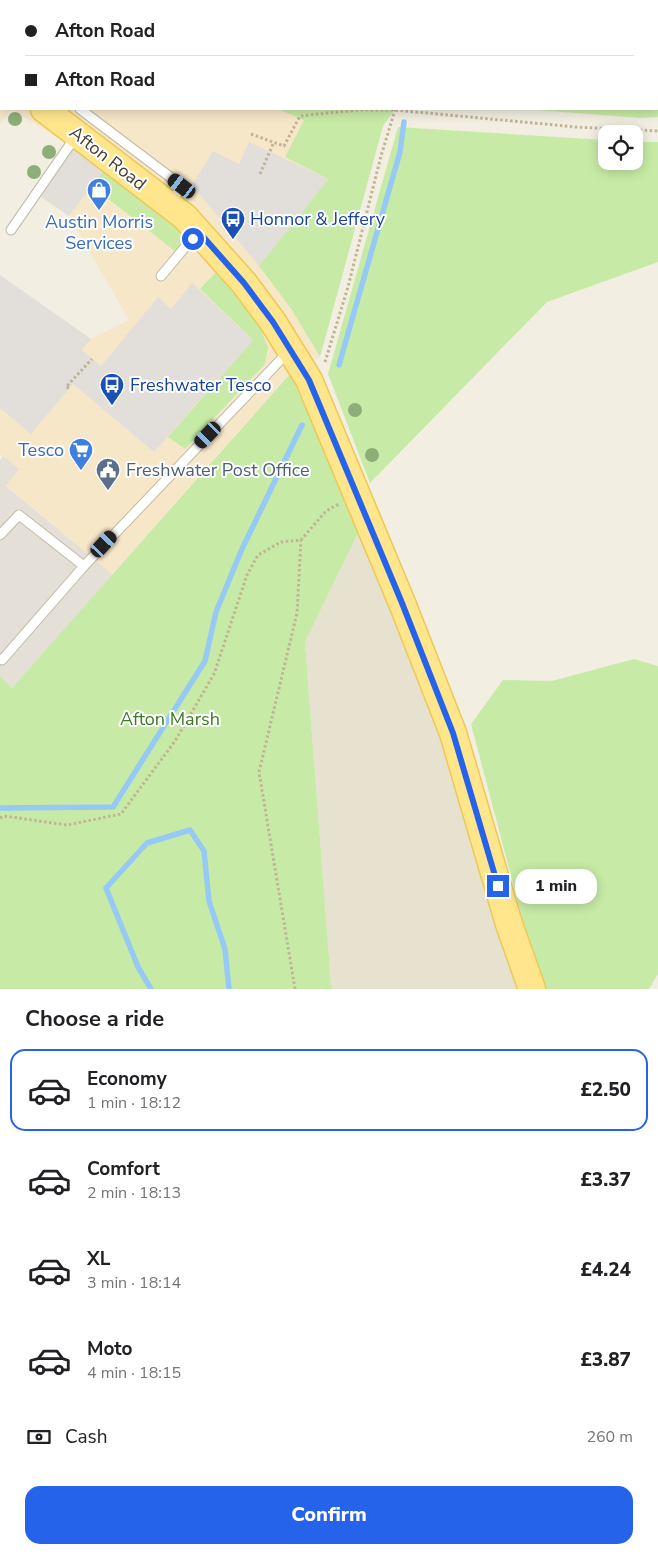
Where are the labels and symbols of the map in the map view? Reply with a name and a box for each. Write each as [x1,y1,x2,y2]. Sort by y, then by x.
street label: Afton Road [65,120,151,196]
car [165,171,198,201]
shop icon: Austin Morris Services [86,177,112,211]
bus stop icon: Honnor & Jeffery [220,206,246,240]
place label: Honnor & Jeffery [250,207,386,231]
place label: Austin Morris Services [45,210,153,255]
route start [182,228,204,250]
bus stop icon: Freshwater Tesco [99,372,125,406]
place label: Freshwater Tesco [130,373,272,397]
car [192,419,223,451]
supermarket icon: Tesco [68,437,94,471]
place label: Tesco [18,438,64,462]
public building icon: Freshwater Post Office [95,457,121,491]
place label: Freshwater Post Office [126,458,310,482]
car [88,528,119,560]
park label: Afton Marsh [120,707,220,731]
callout: 1 min [516,868,598,904]
route end [487,875,509,897]

